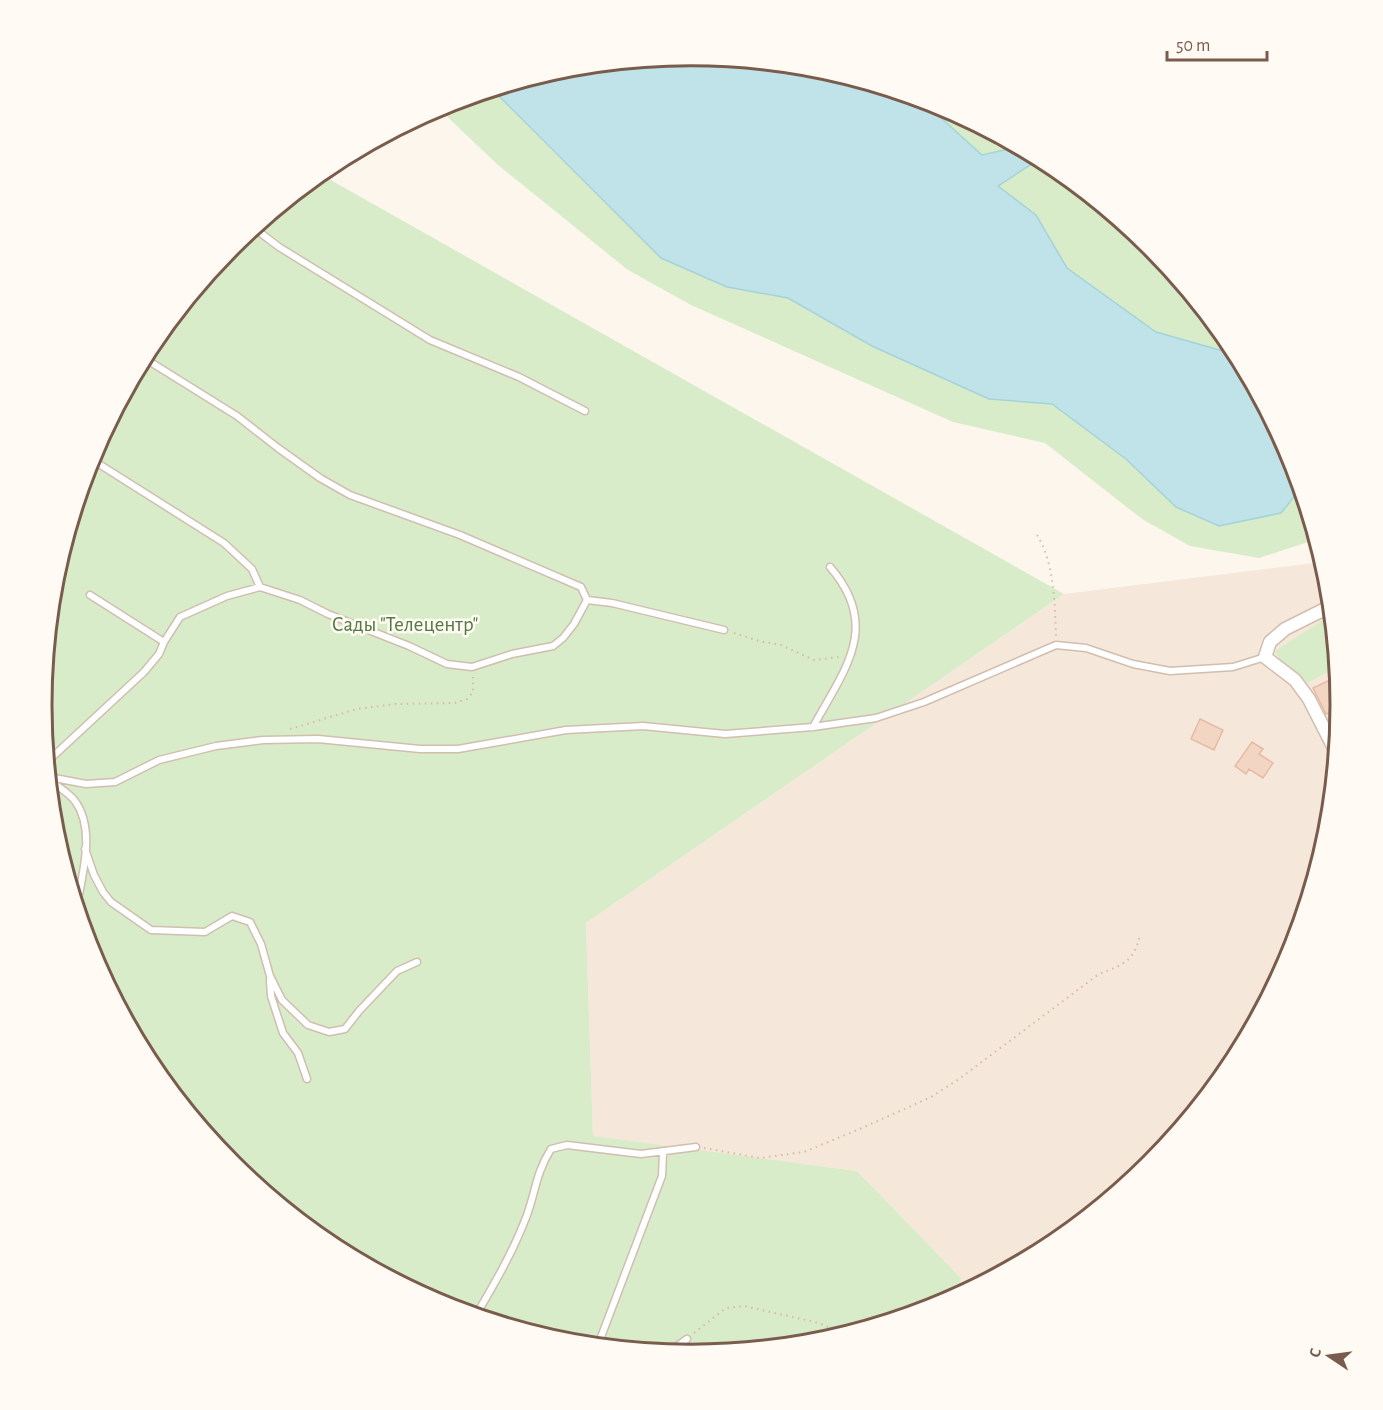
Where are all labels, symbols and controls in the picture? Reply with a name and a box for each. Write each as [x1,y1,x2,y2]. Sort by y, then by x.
scale bar [1167,24,1268,62]
text: 50 m [1176,37,1210,55]
park label: Сады "Телецентр" [332,614,478,635]
north arrow [1299,1326,1359,1386]
text: С [1307,1347,1324,1359]

